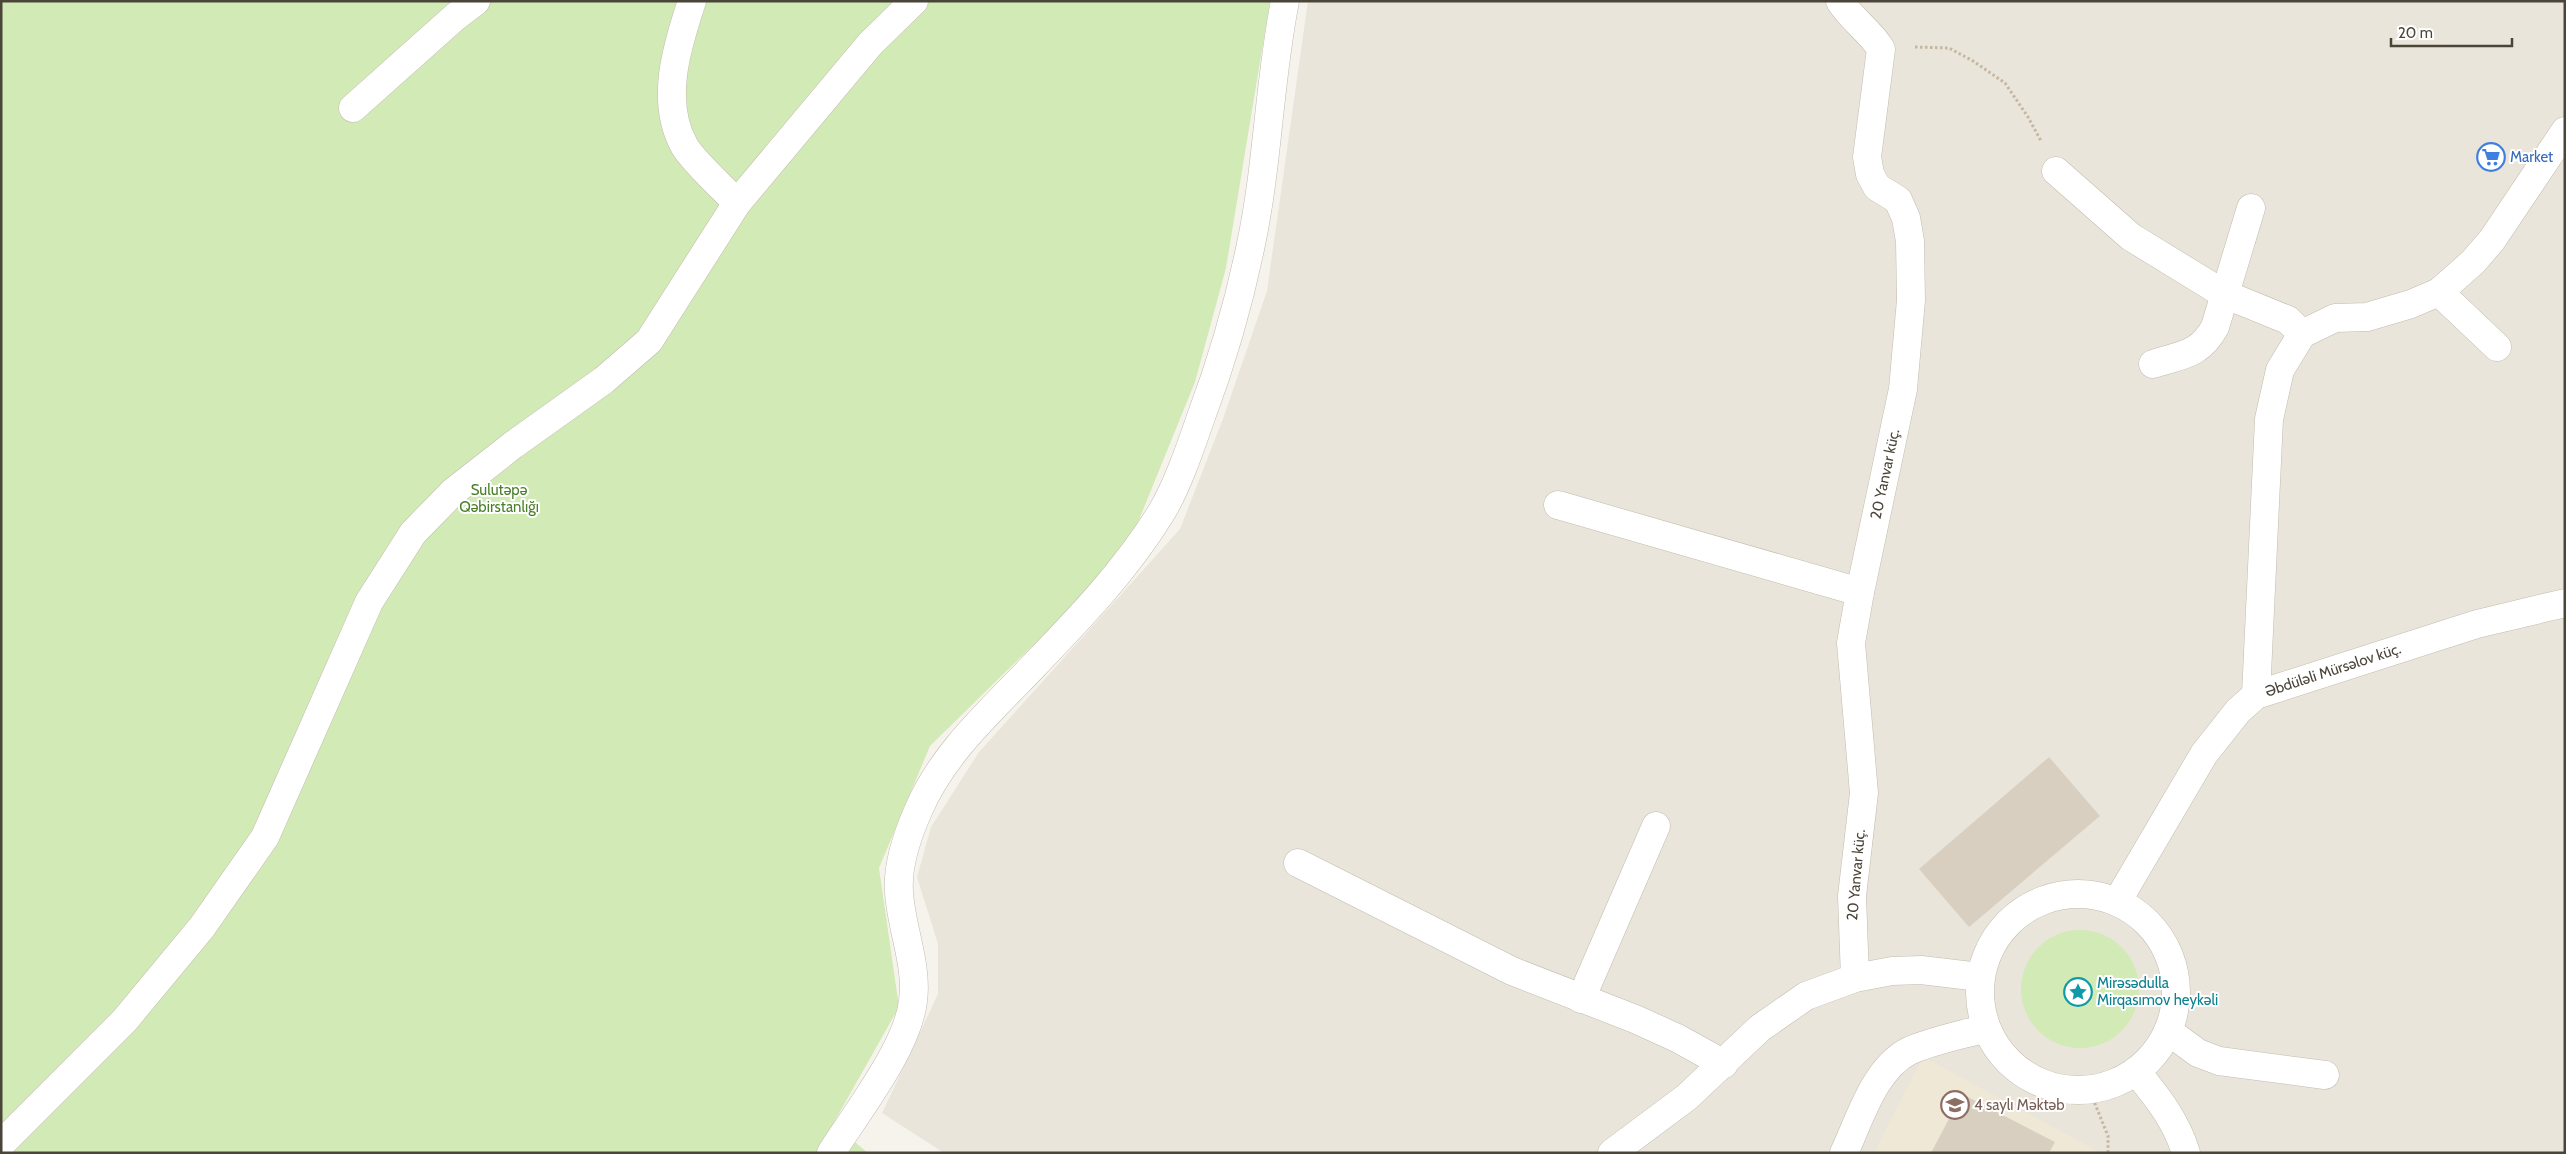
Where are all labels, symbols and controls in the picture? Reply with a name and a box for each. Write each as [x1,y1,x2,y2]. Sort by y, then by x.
scale bar [2391,15,2512,47]
text: 20 m [2398,24,2433,42]
supermarket icon: Market [2476,142,2506,172]
place label: Market [2510,148,2553,166]
street label: 20 Yanvar küç. [1867,427,1903,521]
park label: Sulutəpə Qəbirstanlığı [459,481,539,516]
street label: Əbdüləli Mürsəlov küç. [2263,640,2403,700]
street label: 20 Yanvar küç. [1843,829,1869,921]
place label: Mirəsədulla Mirqasımov heykəli [2097,974,2218,1009]
place icon: Mirəsədulla Mirqasımov heykəli [2063,977,2093,1007]
school or university icon: 4 saylı Məktəb [1940,1090,1970,1120]
place label: 4 saylı Məktəb [1974,1096,2064,1114]

